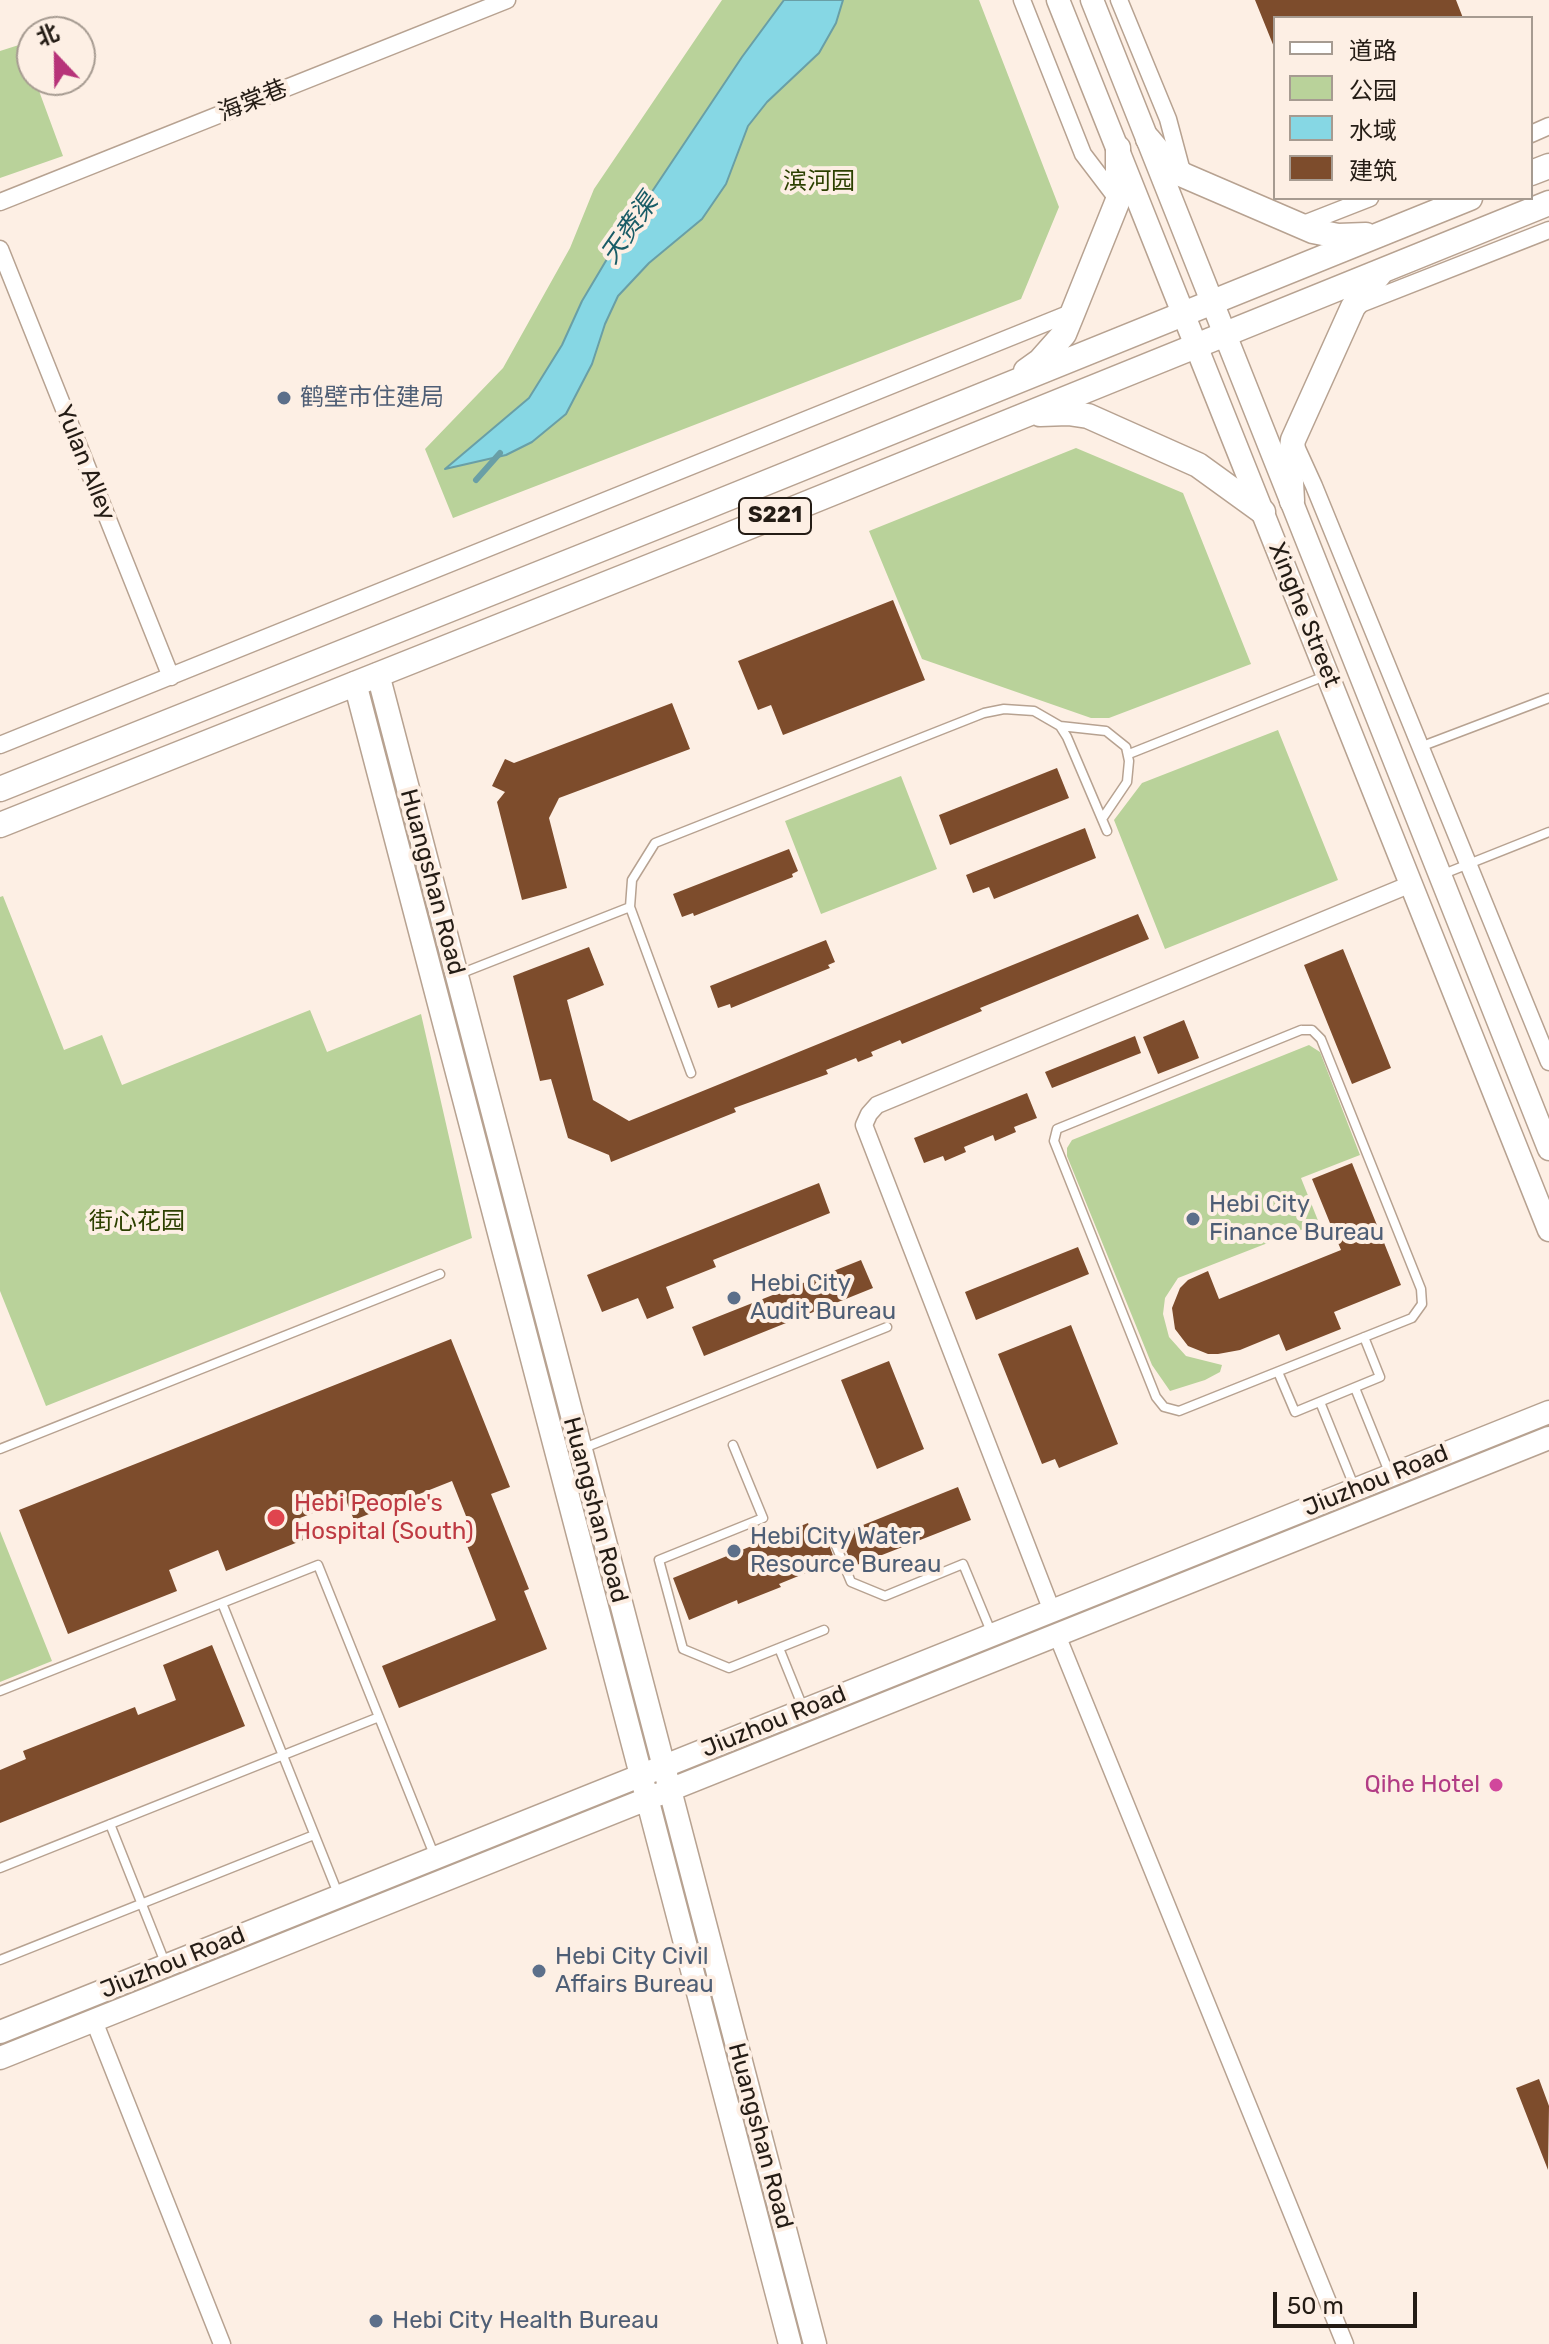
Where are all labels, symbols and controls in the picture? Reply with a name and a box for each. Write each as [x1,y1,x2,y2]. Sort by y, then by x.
north arrow [16,16,96,96]
legend [1273,16,1533,200]
text: 北 [32,19,63,52]
text: 道路 [1349,37,1397,65]
street label: 海棠巷 [214,74,292,128]
text: 公园 [1349,77,1397,105]
text: 水域 [1349,117,1397,145]
text: 建筑 [1349,157,1397,185]
park label: 滨河园 [783,168,855,196]
water label: 天赉渠 [595,188,665,270]
place label: 鹤壁市住建局 [300,384,444,412]
marker: 鹤壁市住建局 [275,389,293,407]
street label: Yulan Alley [49,401,121,525]
road number: S221 [739,498,811,534]
street label: Xinghe Street [1262,539,1346,691]
street label: Huangshan Road [393,786,471,978]
place label: Hebi City Finance Bureau [1209,1191,1384,1247]
park label: 街心花园 [89,1208,185,1236]
marker: Hebi City Finance Bureau [1184,1210,1202,1228]
place label: Hebi City Audit Bureau [750,1270,896,1326]
marker: Hebi City Audit Bureau [725,1289,743,1307]
street label: Huangshan Road [556,1414,634,1606]
street label: Jiuzhou Road [1300,1439,1452,1523]
place label: Hebi People's Hospital (South) [294,1490,474,1546]
marker: Hebi People's Hospital (South) [265,1507,287,1529]
place label: Hebi City Water Resource Bureau [750,1523,941,1579]
marker: Hebi City Water Resource Bureau [725,1542,743,1560]
street label: Jiuzhou Road [698,1680,850,1764]
place label: Qihe Hotel [1365,1771,1480,1799]
marker: Qihe Hotel [1487,1776,1505,1794]
street label: Jiuzhou Road [97,1921,249,2005]
place label: Hebi City Civil Affairs Bureau [555,1943,714,1999]
marker: Hebi City Civil Affairs Bureau [530,1962,548,1980]
street label: Huangshan Road [721,2040,799,2232]
scale bar [1277,2276,1421,2326]
text: 50 m [1287,2292,1344,2320]
place label: Hebi City Health Bureau [392,2307,659,2335]
marker: Hebi City Health Bureau [367,2312,385,2330]

